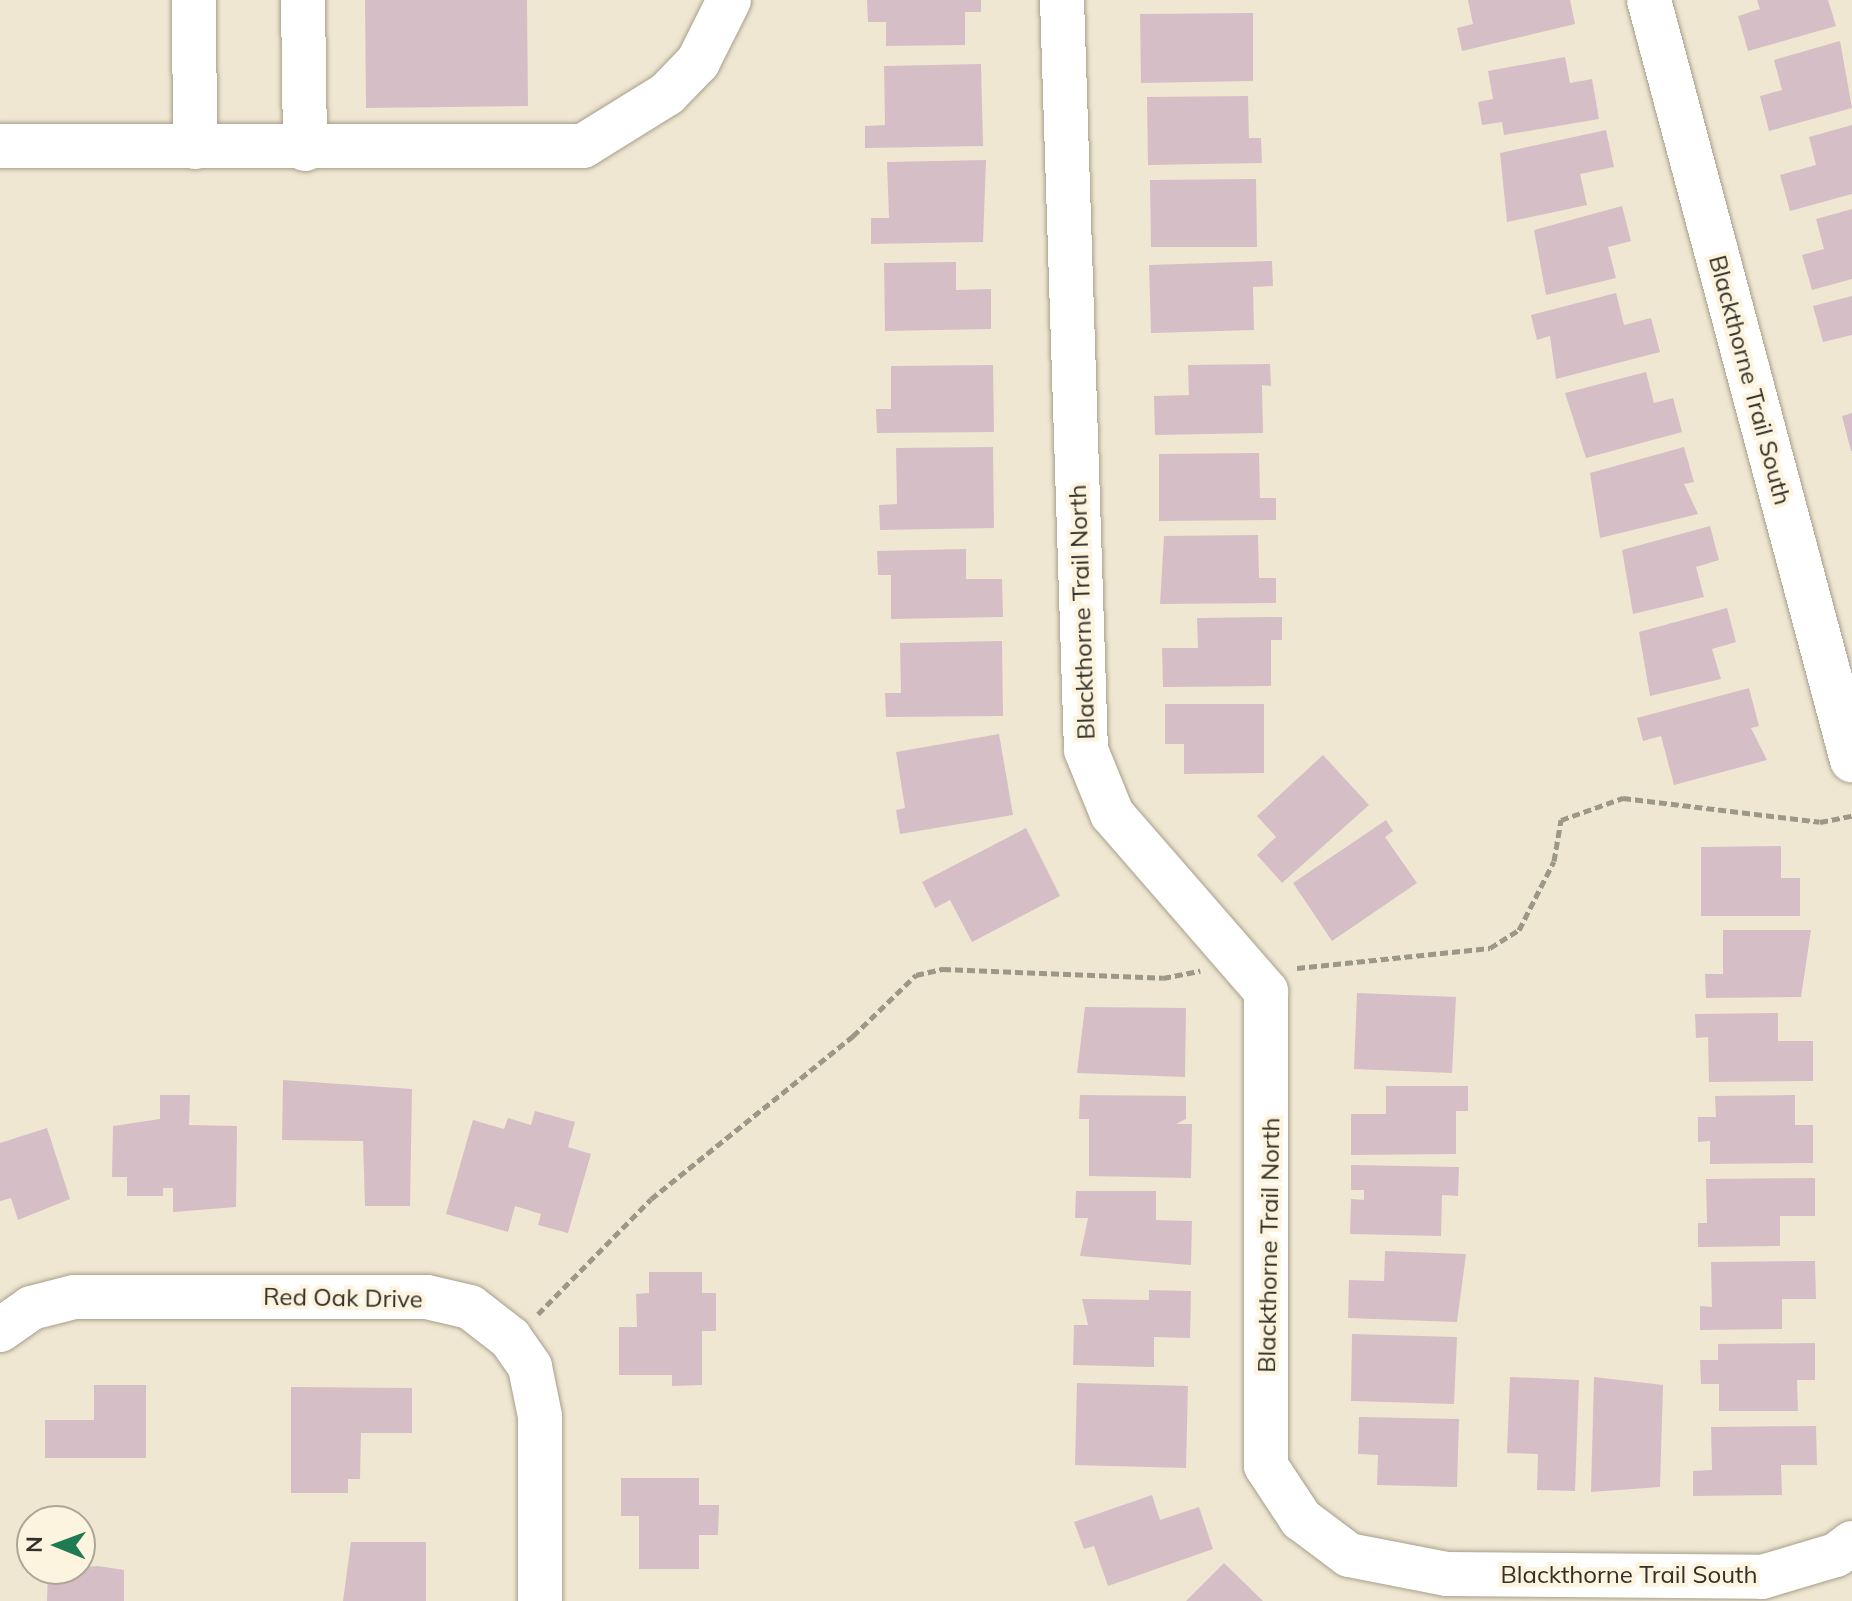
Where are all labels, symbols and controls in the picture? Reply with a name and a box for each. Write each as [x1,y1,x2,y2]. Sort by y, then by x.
street label: Blackthorne Trail South [1703,252,1797,508]
street label: Blackthorne Trail North [1063,484,1101,740]
street label: Blackthorne Trail North [1252,1117,1286,1373]
street label: Red Oak Drive [263,1282,423,1314]
north arrow [16,1505,96,1585]
text: N [20,1536,48,1553]
street label: Blackthorne Trail South [1501,1561,1757,1589]

